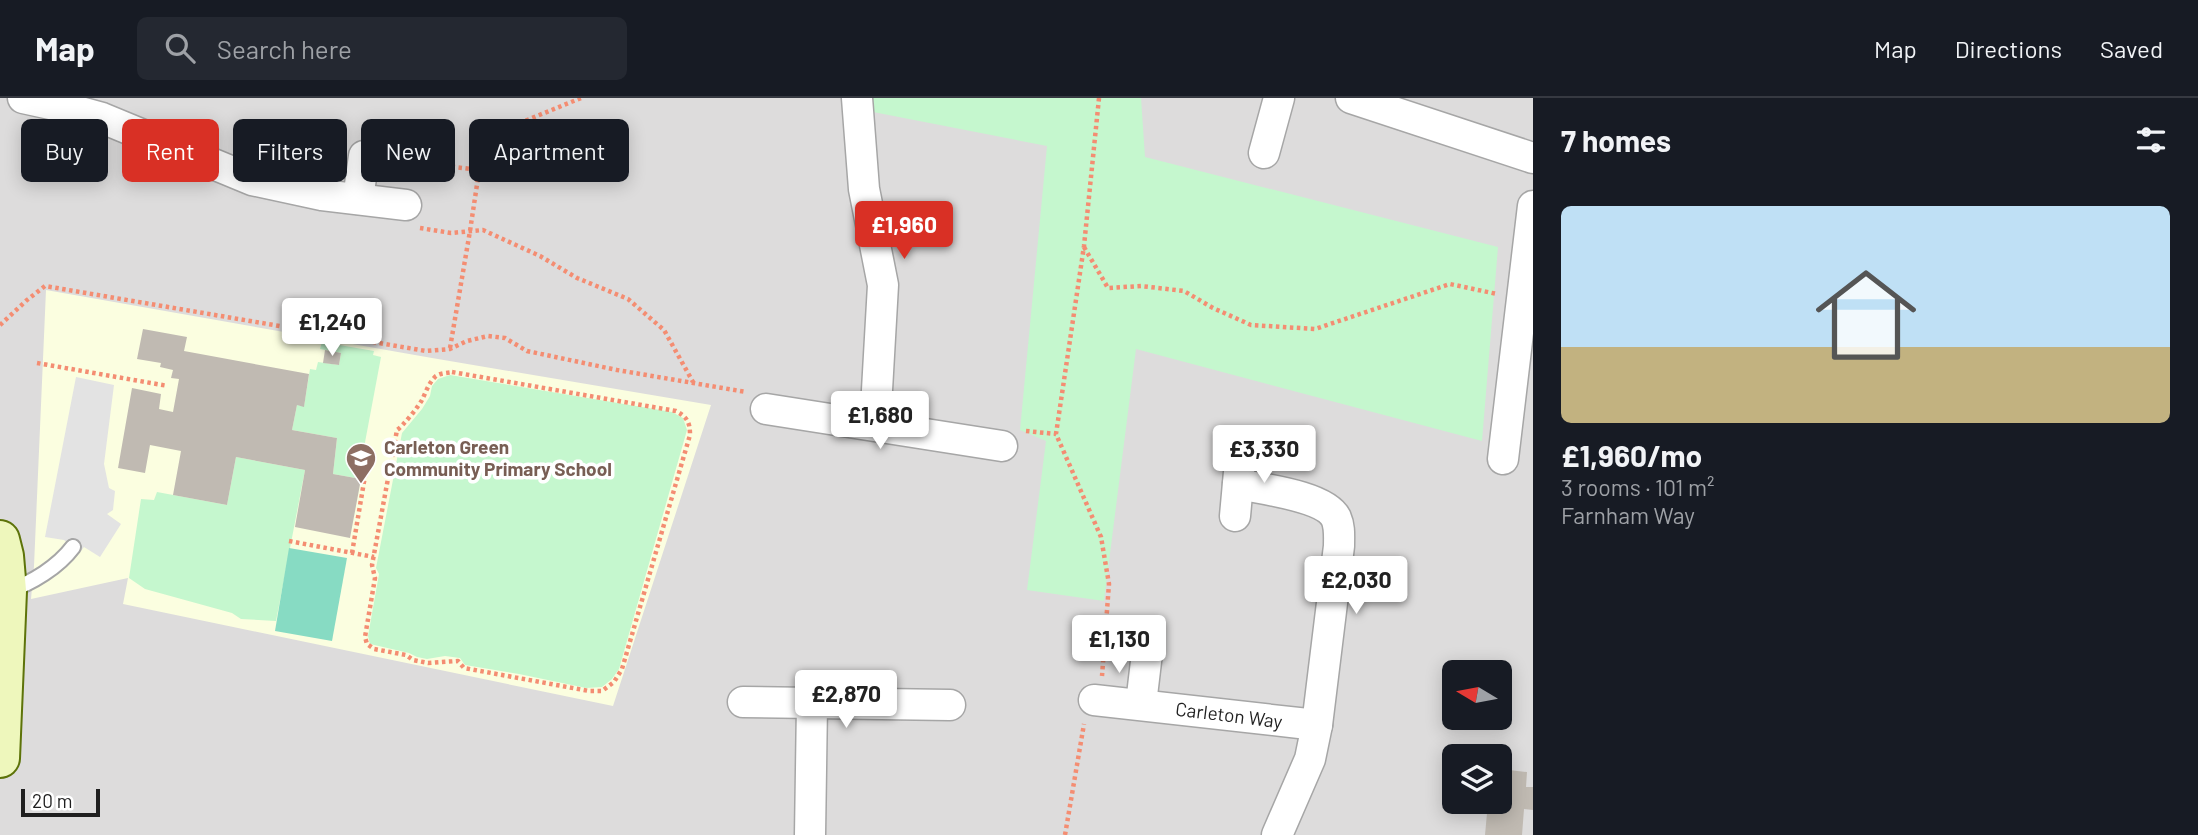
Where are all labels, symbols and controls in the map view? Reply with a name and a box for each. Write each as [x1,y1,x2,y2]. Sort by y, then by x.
search box [137,17,627,80]
text: Map [35,28,95,68]
icon: search [161,29,199,67]
text: Search here [217,33,352,64]
text: Map [1874,34,1917,63]
text: Directions [1955,34,2062,63]
text: Saved [2100,34,2163,63]
chip: Buy [21,119,108,182]
chip: Rent [122,119,219,182]
chip: Filters [233,119,347,182]
chip: New [361,119,455,182]
chip: Apartment [469,119,629,182]
icon: filters [2132,121,2170,159]
text: 7 homes [1561,122,1671,158]
pin: £1,960 [847,202,961,261]
text: £1,960 [871,210,937,238]
icon: home [1803,252,1929,378]
pin: £1,240 [275,299,389,358]
text: £1,240 [298,307,366,335]
pin: £1,680 [823,392,937,451]
text: £1,680 [847,400,913,428]
pin: £3,330 [1207,426,1321,485]
text: £3,330 [1229,434,1299,462]
place label: Carleton Green Community Primary School [384,435,612,480]
text: £1,960/mo [1561,437,1702,473]
school or university icon: Carleton Green Community Primary School [344,441,378,485]
text: 3 rooms · 101 m² [1561,473,1714,501]
text: Farnham Way [1561,501,1695,529]
pin: £2,030 [1299,556,1413,616]
text: £2,030 [1320,565,1392,593]
pin: £1,130 [1062,616,1176,675]
text: £1,130 [1088,624,1150,652]
north arrow [1442,660,1512,730]
map controls [1442,660,1512,814]
pin: £2,870 [789,670,903,730]
text: £2,870 [811,679,881,707]
street label: Carleton Way [1174,697,1284,732]
button: layers [1442,744,1512,814]
scale bar [21,786,100,818]
text: 20 m [32,789,72,812]

